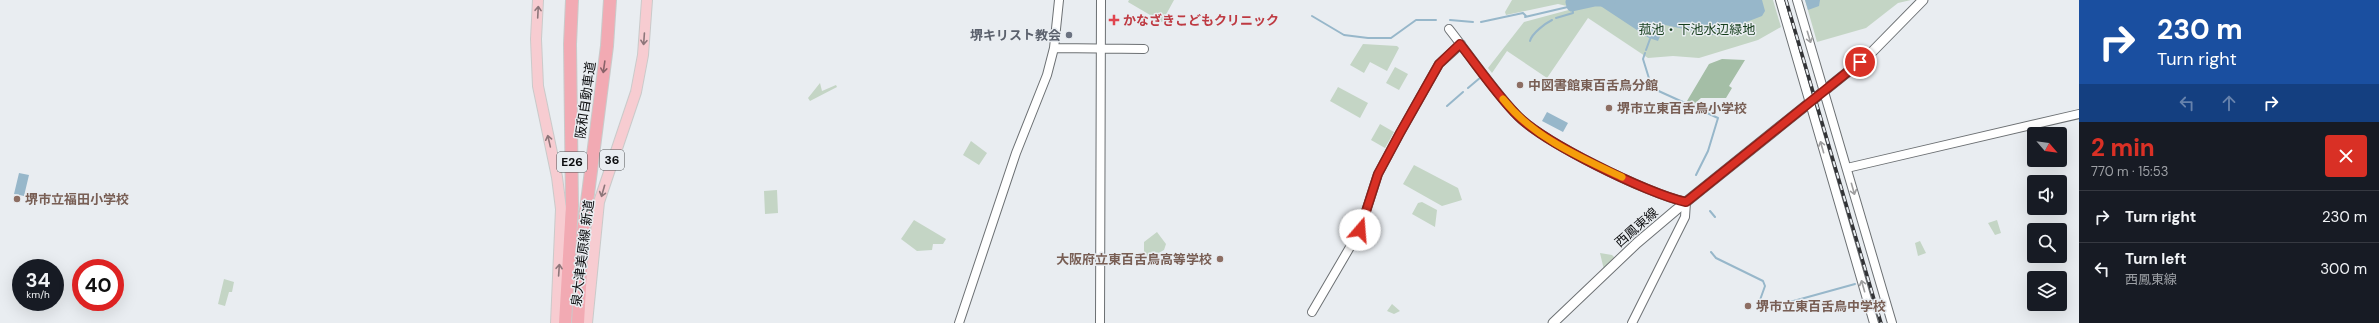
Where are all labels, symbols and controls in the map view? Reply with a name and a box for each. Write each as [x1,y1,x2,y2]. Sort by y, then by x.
one-way arrow [534,6,541,19]
text: 230 m [2157,11,2243,48]
place label: かなざきこどもクリニック [1123,12,1279,29]
marker: かなざきこどもクリニック [1108,14,1120,26]
icon: right [2091,16,2143,68]
park label: 菰池・下池水辺緑地 [1638,21,1756,38]
place label: 堺キリスト教会 [970,27,1061,44]
marker: 堺キリスト教会 [1064,30,1074,40]
one-way arrow [1806,31,1813,44]
one-way arrow [641,32,648,45]
pin [1843,45,1877,79]
text: Turn right [2157,47,2237,71]
icon: arrive [1849,51,1871,73]
street label: 阪和自動車道 [572,60,599,140]
one-way arrow [600,60,608,73]
place label: 中図書館東百舌鳥分館 [1528,77,1658,94]
marker: 中図書館東百舌鳥分館 [1515,80,1525,90]
icon: left [2176,92,2198,114]
icon: ahead [2218,92,2240,114]
icon: right [2260,92,2282,114]
place label: 堺市立東百舌鳥小学校 [1617,100,1747,117]
marker: 堺市立東百舌鳥小学校 [1604,103,1614,113]
north arrow [2027,127,2067,167]
map controls [2027,127,2067,311]
text: 2 min [2091,132,2155,163]
one-way arrow [544,135,552,148]
button: close [2325,135,2367,177]
one-way arrow [1818,141,1825,154]
road number: 36 [600,150,624,170]
road number: E26 [557,152,587,172]
text: 770 m · 15:53 [2091,163,2168,180]
button: sound [2027,175,2067,215]
one-way arrow [1850,182,1857,195]
one-way arrow [599,184,606,197]
place label: 堺市立福田小学校 [25,191,129,208]
marker: 堺市立福田小学校 [12,194,22,204]
street label: 泉大津美原線 新道 [568,199,597,307]
street label: 西鳳東線 [1611,204,1662,251]
icon: right [2091,206,2113,228]
text: Turn right [2125,207,2196,227]
text: 230 m [2322,207,2367,227]
position arrow [1339,209,1381,251]
button: search [2027,223,2067,263]
text: Turn left [2125,249,2186,269]
place label: 大阪府立東百舌鳥高等学校 [1056,251,1212,268]
marker: 大阪府立東百舌鳥高等学校 [1215,254,1225,264]
icon: left [2091,258,2113,280]
speed limit sign: 40 [72,259,124,311]
text: 300 m [2320,259,2367,279]
one-way arrow [556,264,563,277]
text: 34 [25,267,51,293]
button: layers [2027,271,2067,311]
text: 西鳳東線 [2125,271,2177,288]
one-way arrow [1859,279,1866,292]
text: km/h [26,288,50,301]
place label: 堺市立東百舌鳥中学校 [1756,298,1886,315]
marker: 堺市立東百舌鳥中学校 [1743,301,1753,311]

